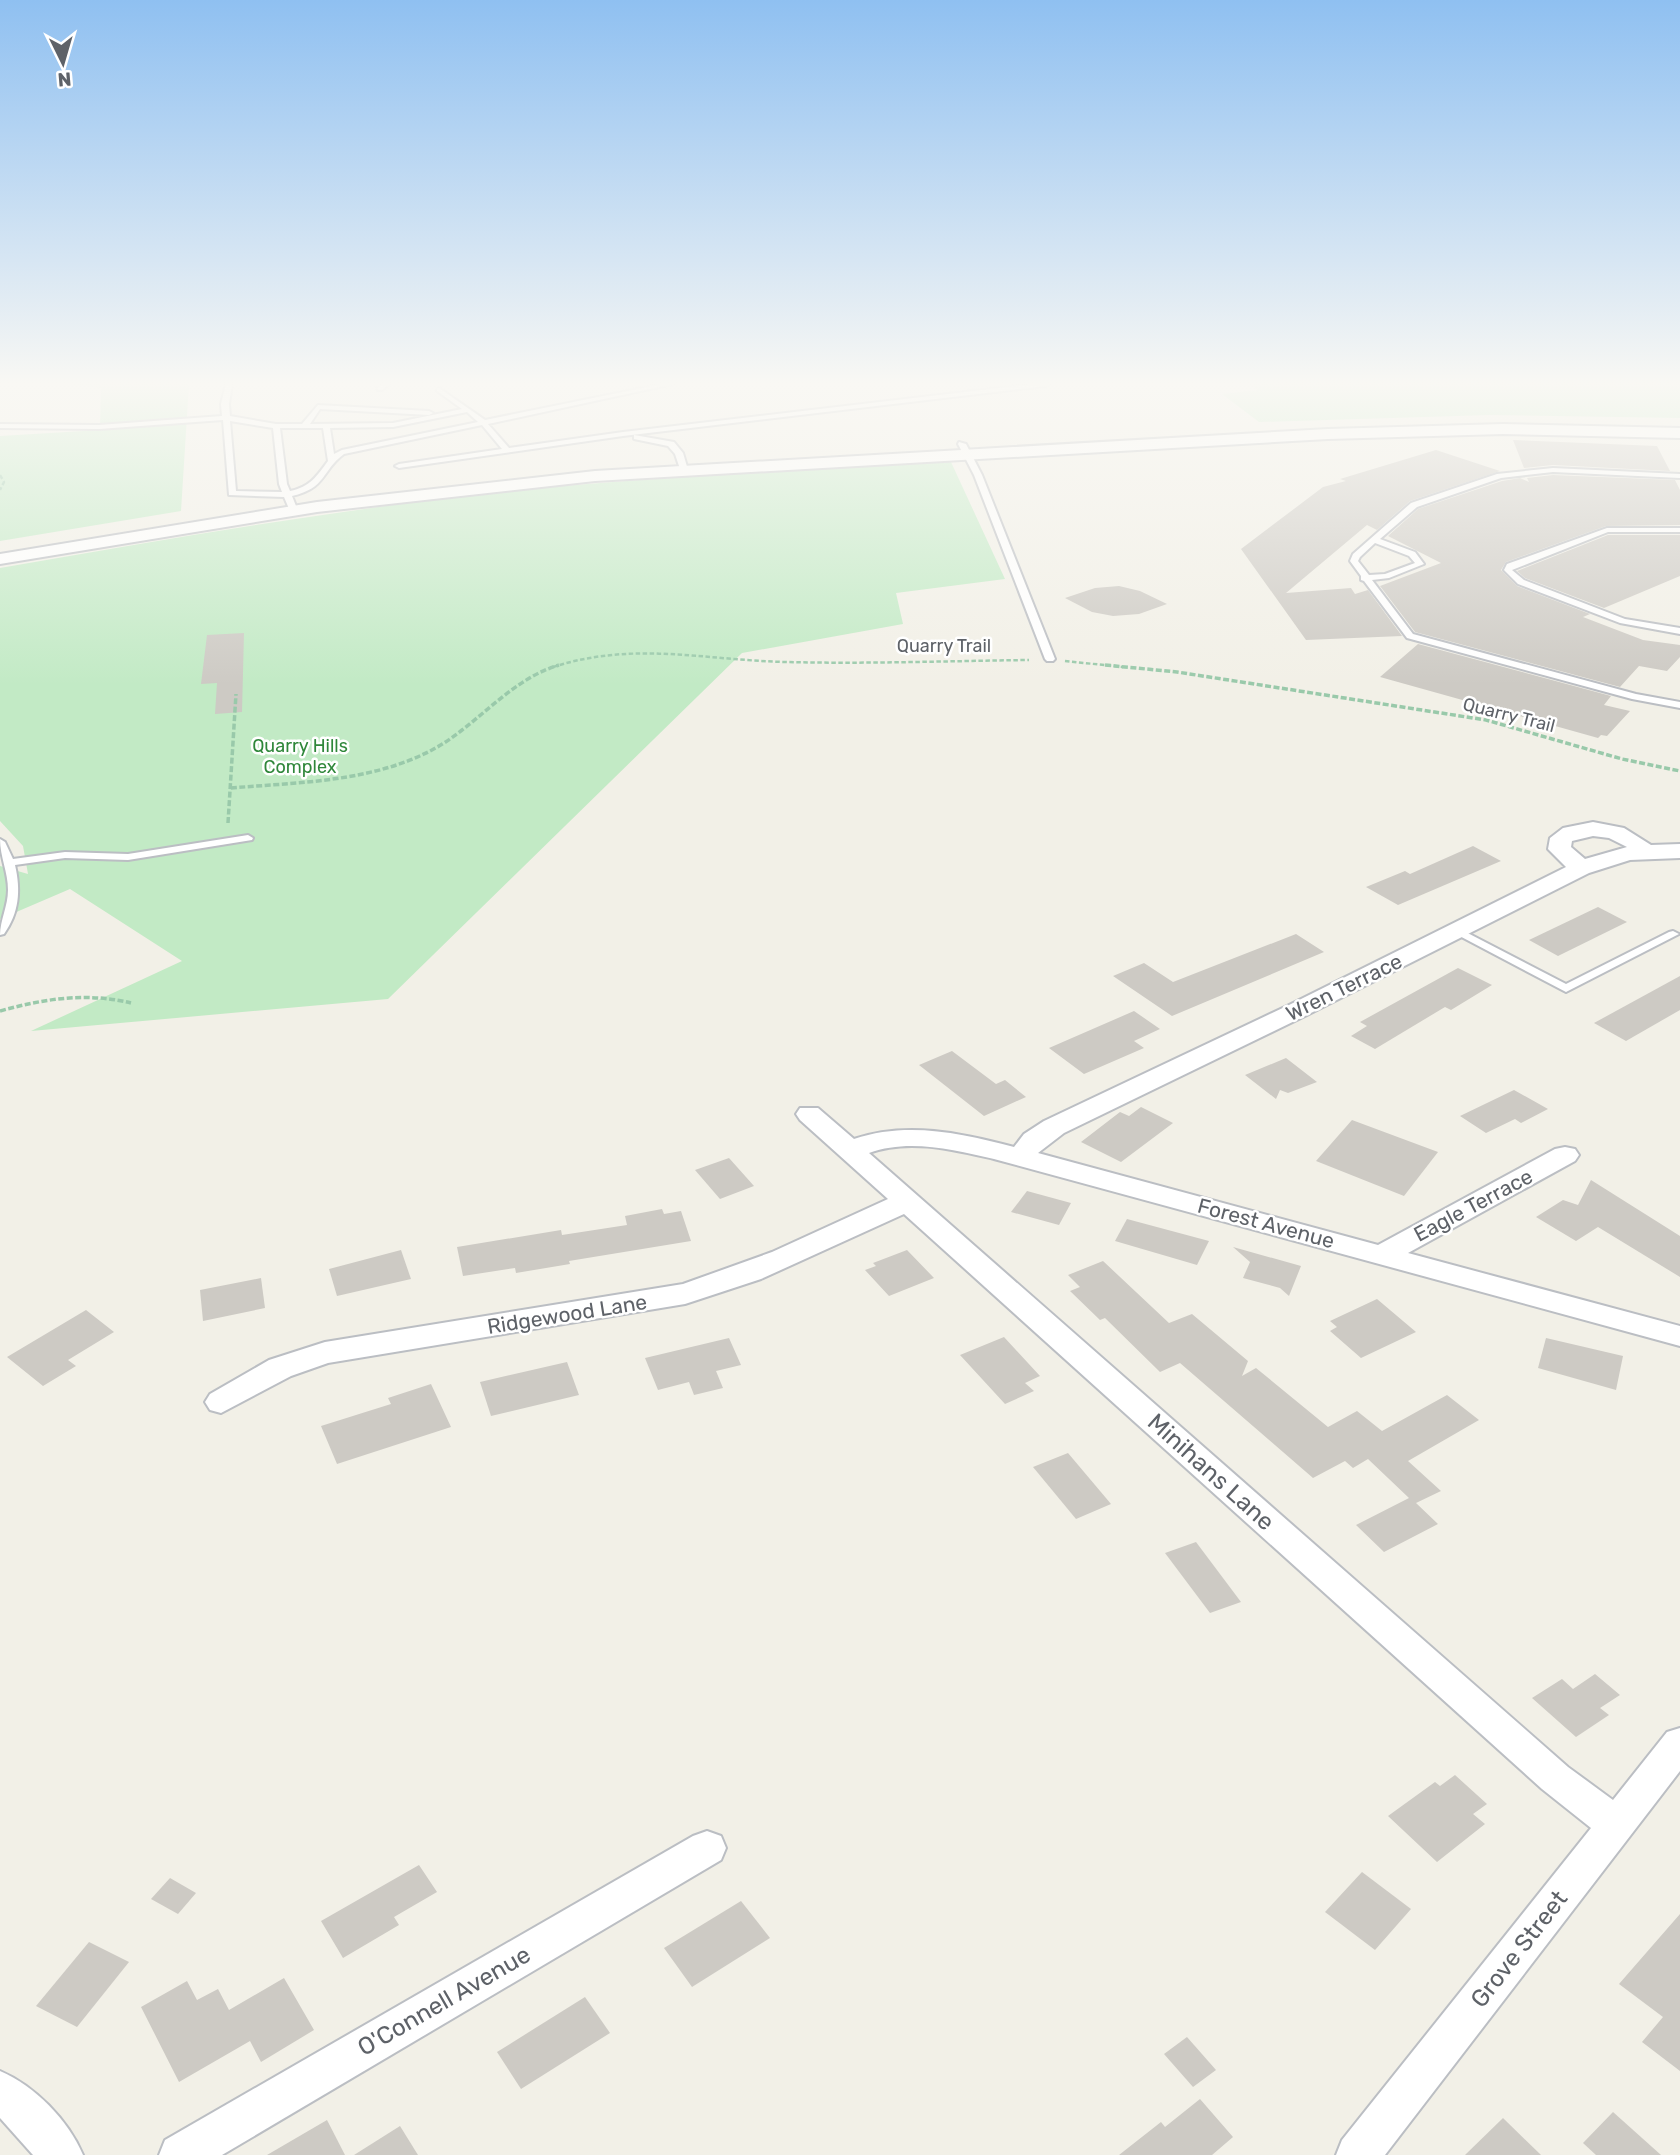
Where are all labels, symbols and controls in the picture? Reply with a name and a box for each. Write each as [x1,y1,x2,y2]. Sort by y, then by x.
north arrow [28,28,98,98]
text: N [57,67,72,91]
street label: Quarry Trail [897,635,991,657]
street label: Quarry Trail [1461,693,1557,737]
park label: Quarry Hills Complex [252,735,348,778]
street label: Wren Terrace [1282,948,1406,1026]
street label: Eagle Terrace [1409,1163,1537,1247]
street label: Forest Avenue [1195,1193,1337,1253]
street label: Ridgewood Lane [485,1289,649,1339]
street label: Minihans Lane [1142,1408,1280,1536]
street label: Grove Street [1465,1885,1573,2013]
street label: O'Connell Avenue [353,1940,535,2062]

